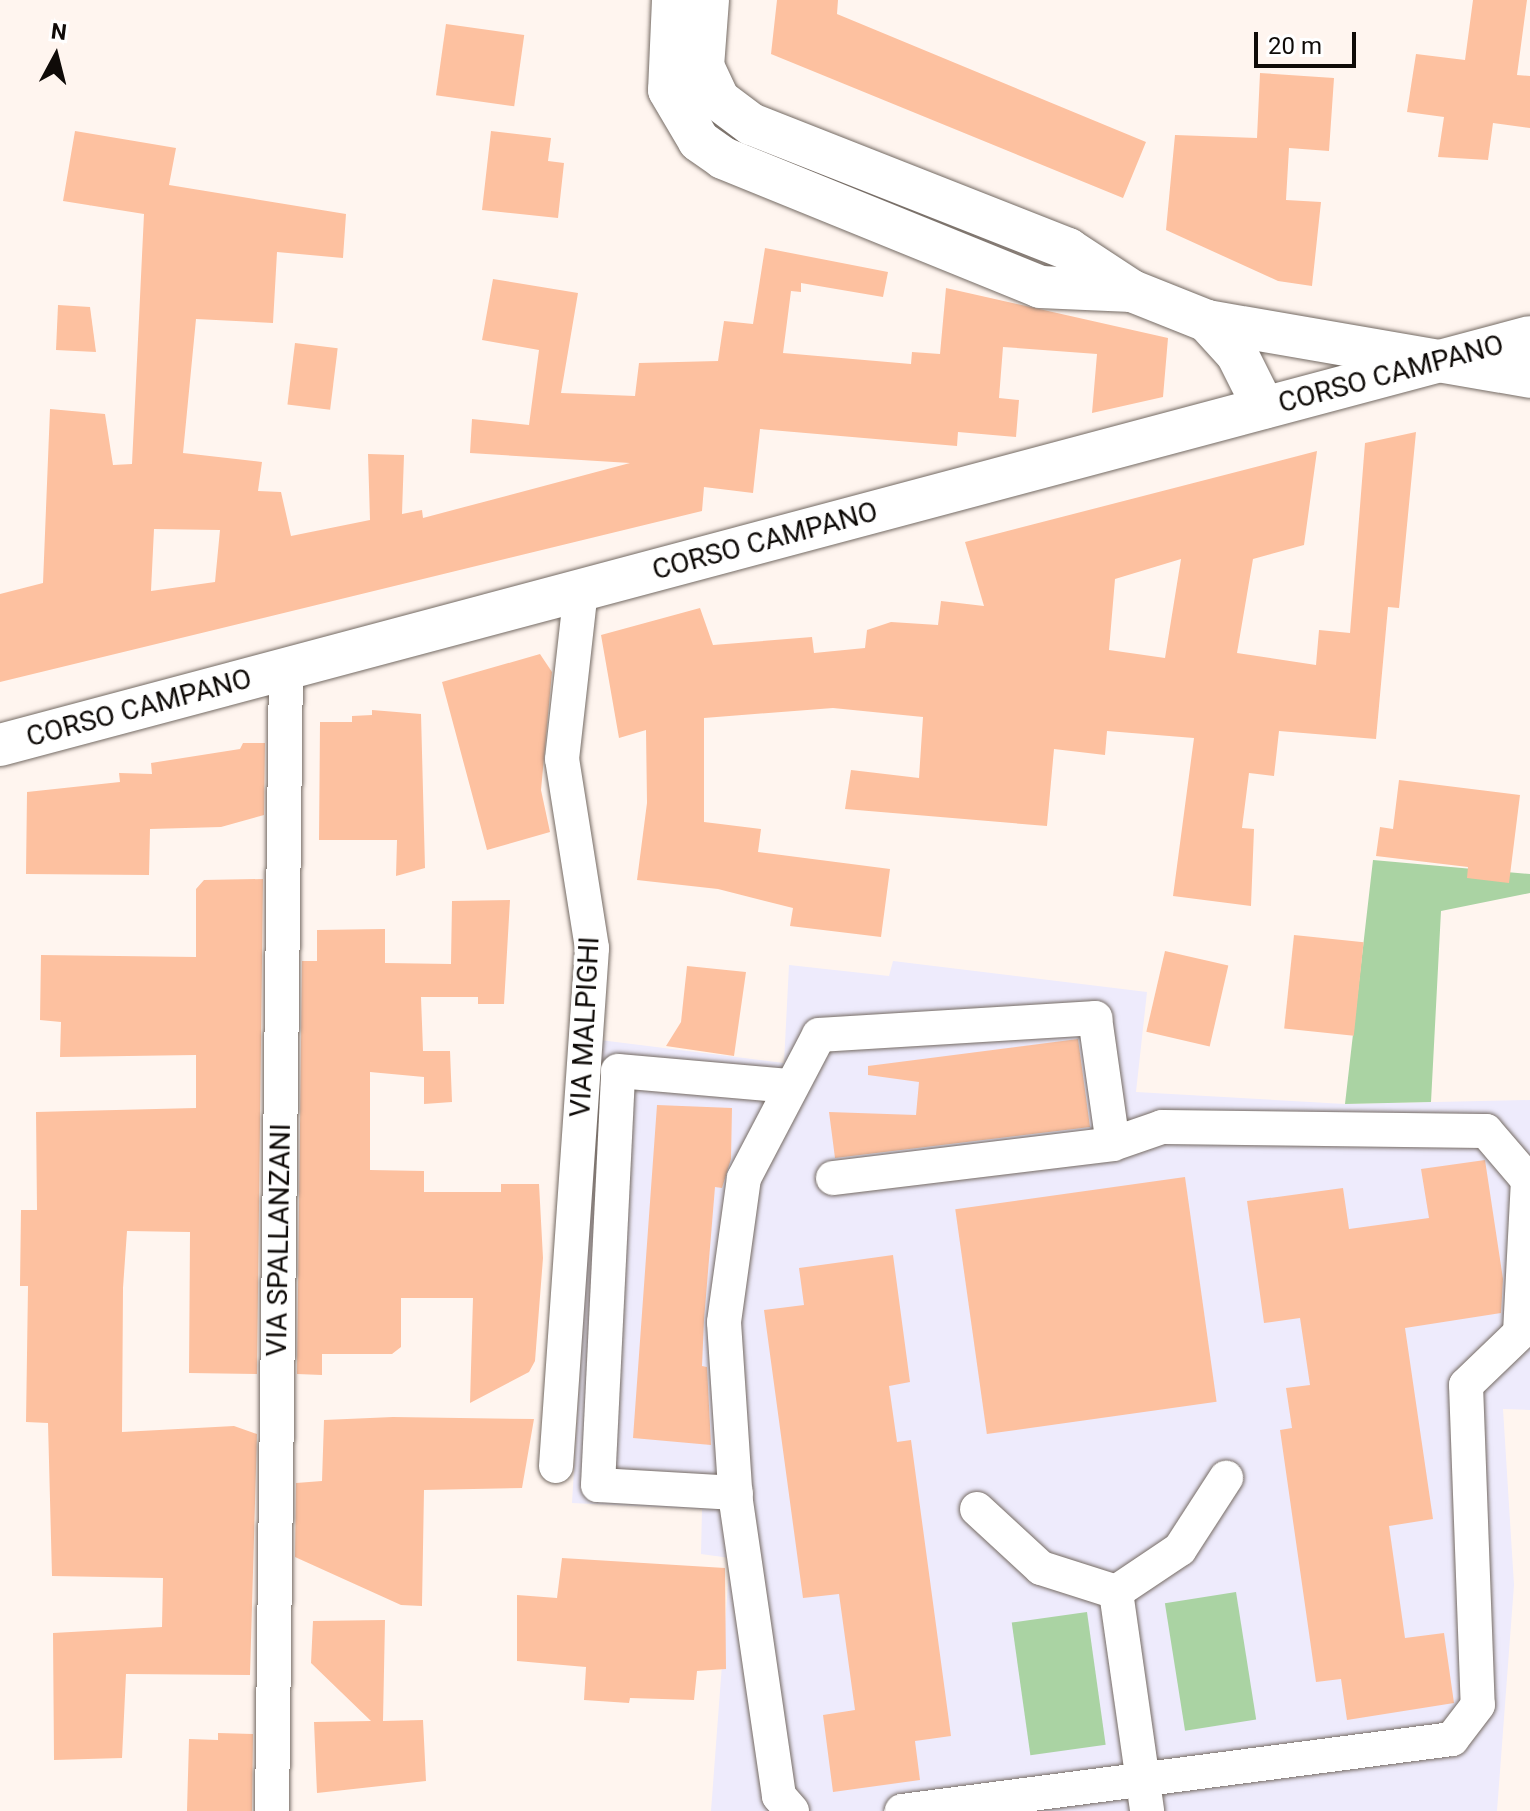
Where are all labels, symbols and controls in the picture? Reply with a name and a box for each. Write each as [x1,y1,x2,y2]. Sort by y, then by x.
north arrow [16,16,96,96]
scale bar [1258,16,1360,66]
text: N [50,18,68,45]
text: 20 m [1268,32,1322,60]
street label: CORSO CAMPANO [1275,328,1507,420]
street label: CORSO CAMPANO [649,495,881,587]
street label: CORSO CAMPANO [23,662,255,754]
street label: VIA MALPIGHI [563,936,607,1118]
street label: VIA SPALLANZANI [260,1123,298,1357]

